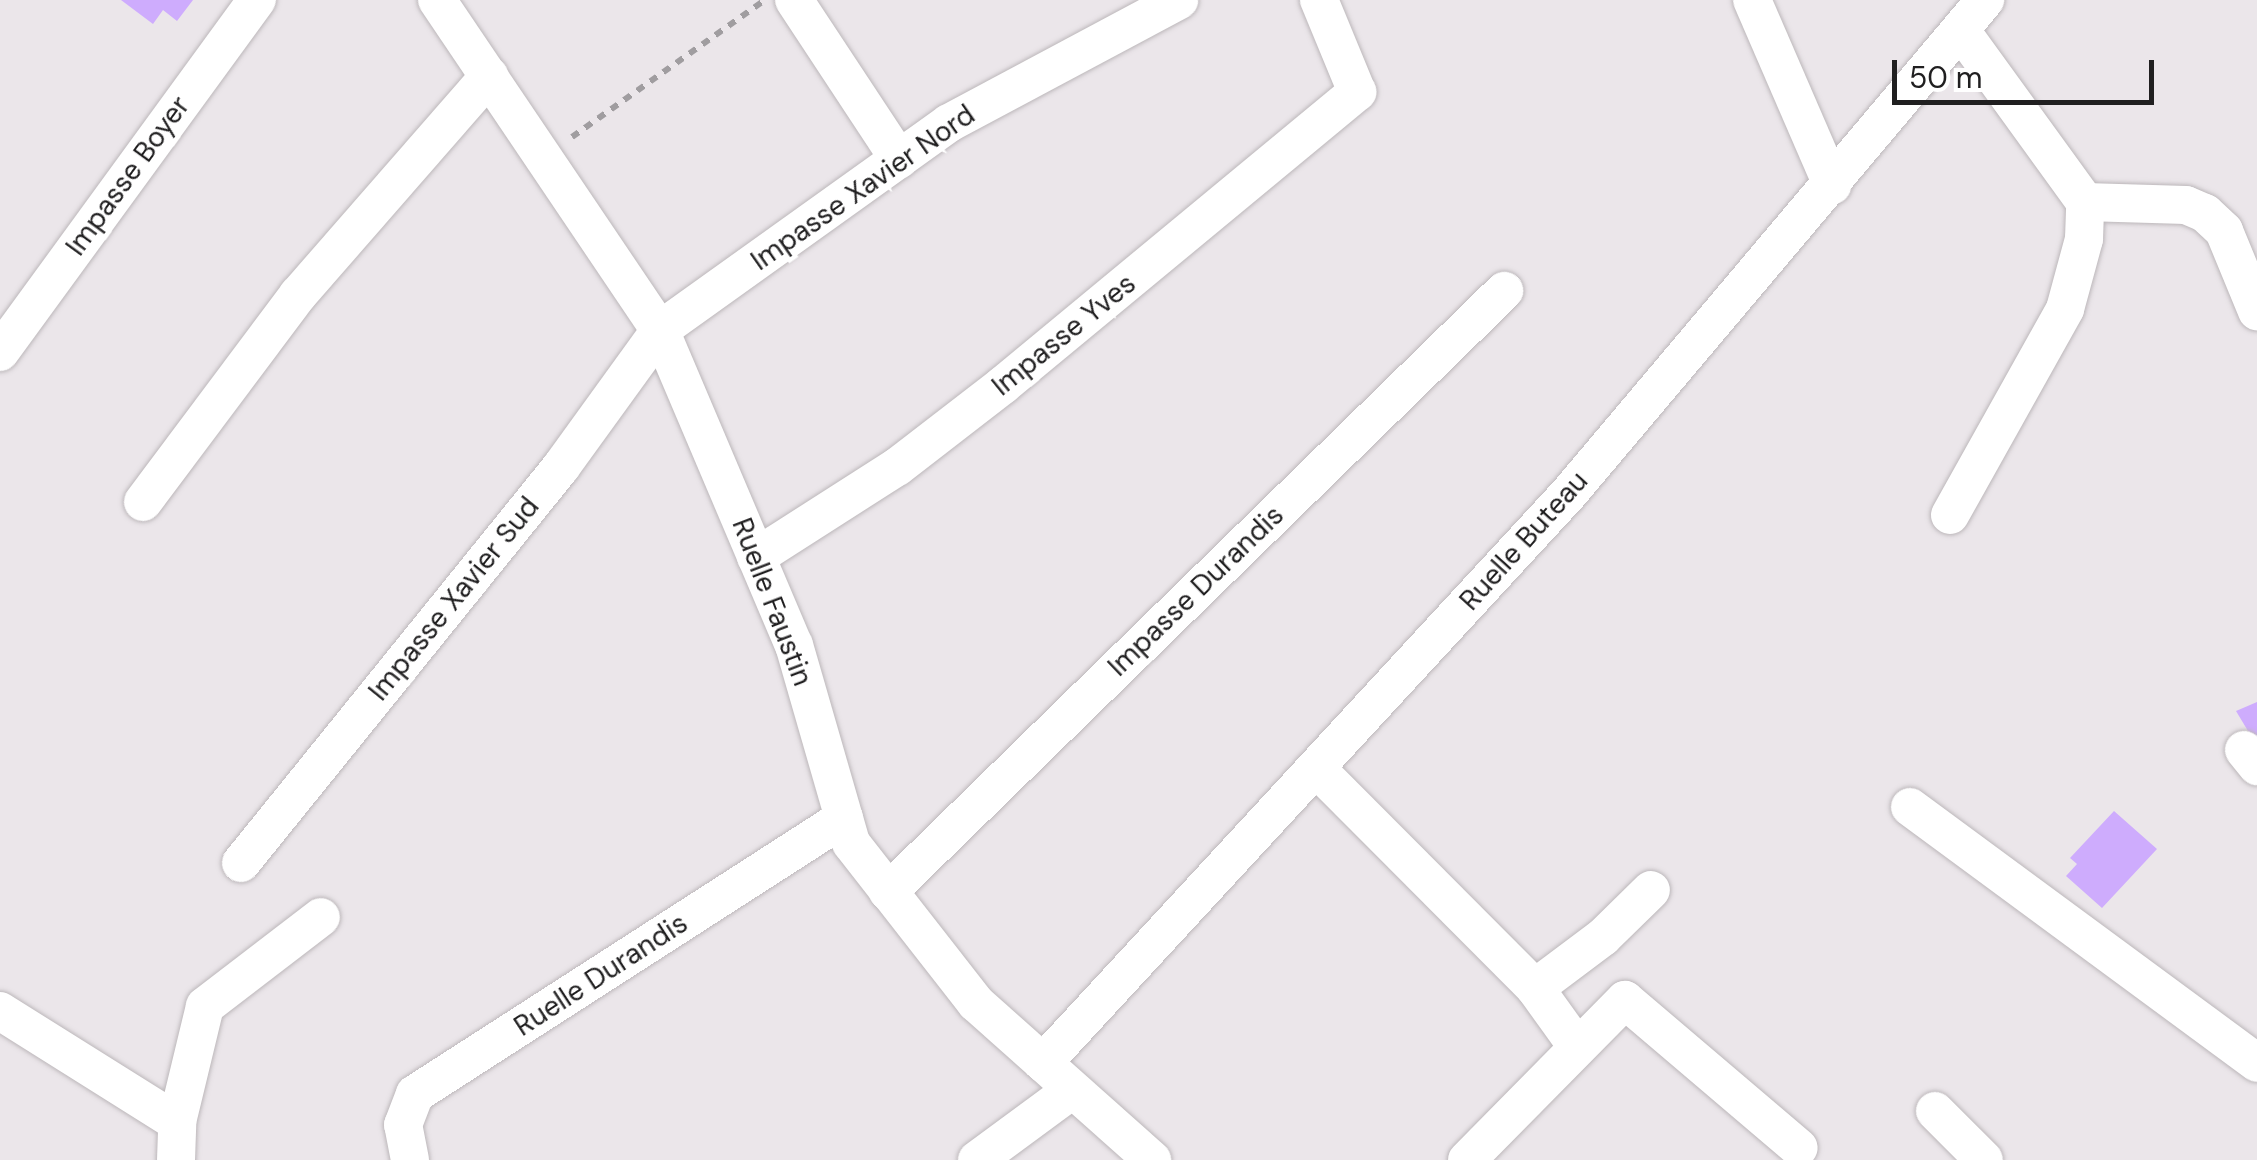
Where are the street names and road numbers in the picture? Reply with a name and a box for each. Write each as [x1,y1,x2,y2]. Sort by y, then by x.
street label: Impasse Boyer [59,90,197,262]
street label: Impasse Xavier Nord [745,98,981,278]
street label: Impasse Yves [986,267,1142,403]
street label: Ruelle Buteau [1453,465,1595,617]
street label: Impasse Xavier Sud [362,491,546,707]
street label: Impasse Durandis [1101,499,1291,683]
street label: Ruelle Faustin [725,513,819,691]
street label: Ruelle Durandis [508,907,694,1043]

